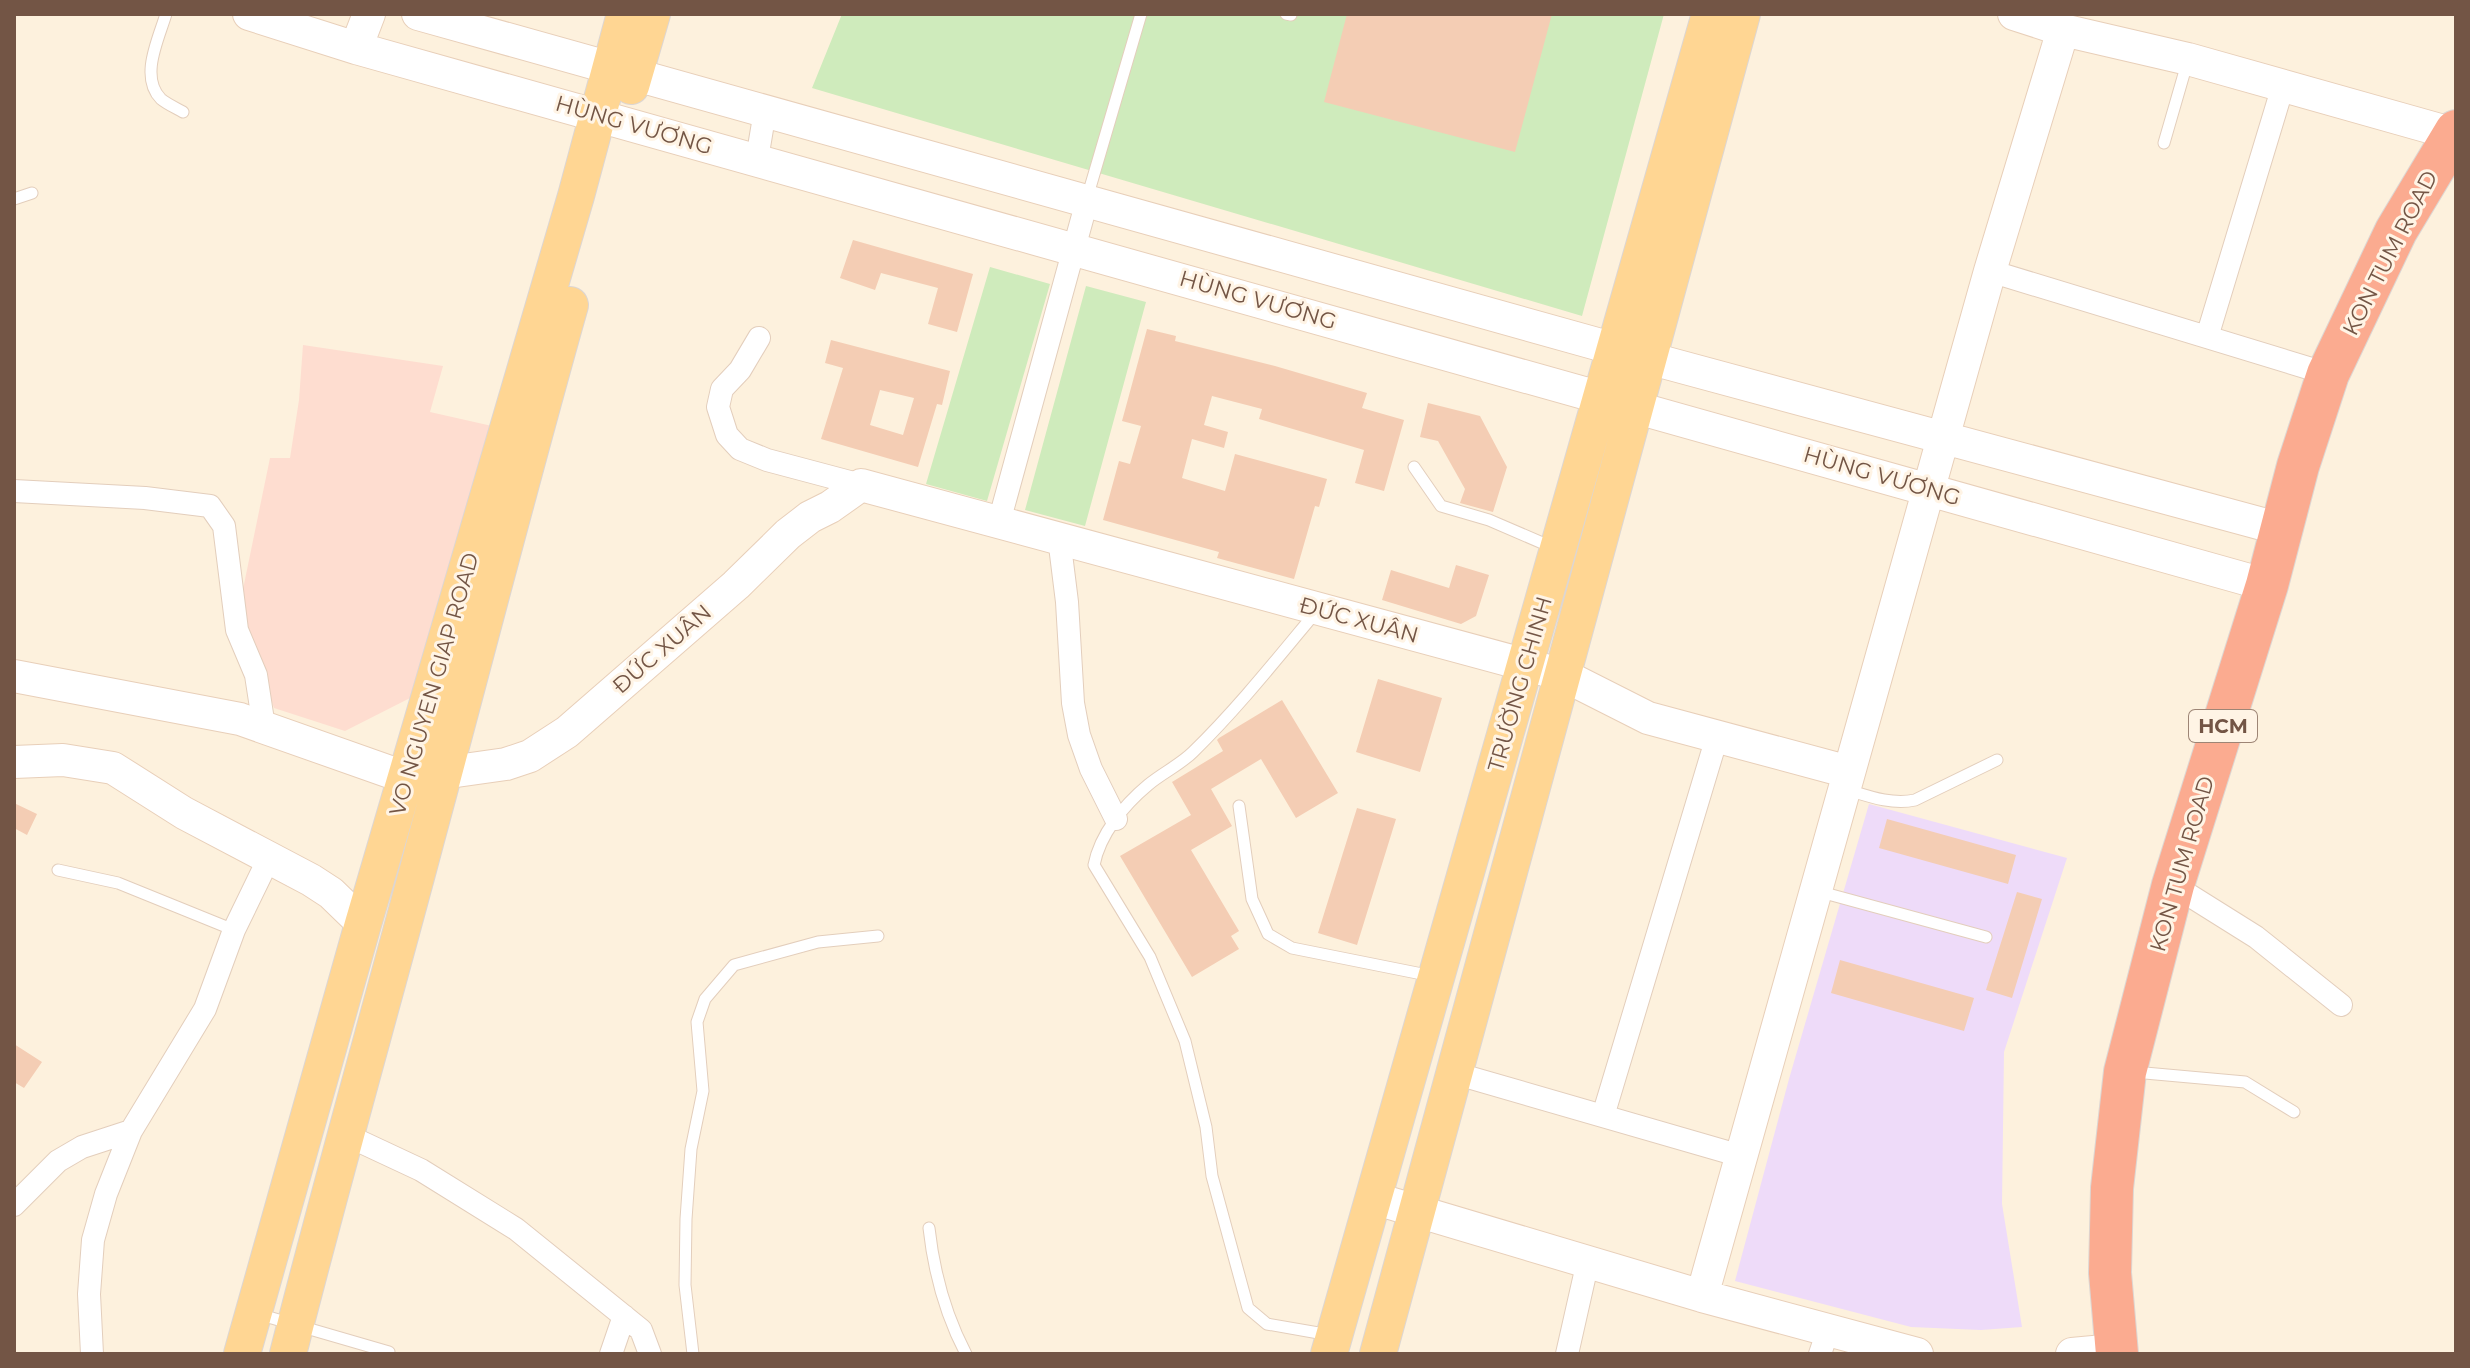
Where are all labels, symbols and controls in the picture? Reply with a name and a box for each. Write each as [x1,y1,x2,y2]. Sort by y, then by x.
street label: HÙNG VƯƠNG [552,90,716,160]
street label: KON TUM ROAD [2337,166,2443,340]
street label: HÙNG VƯƠNG [1176,265,1340,335]
street label: HÙNG VƯƠNG [1800,441,1964,511]
street label: VO NGUYEN GIAP ROAD [383,549,485,819]
street label: ĐỨC XUÂN [1297,591,1421,649]
street label: TRƯỜNG CHINH [1482,593,1558,775]
street label: ĐỨC XUÂN [607,599,717,699]
road number: HCM [2189,710,2257,742]
street label: KON TUM ROAD [2144,773,2220,955]

